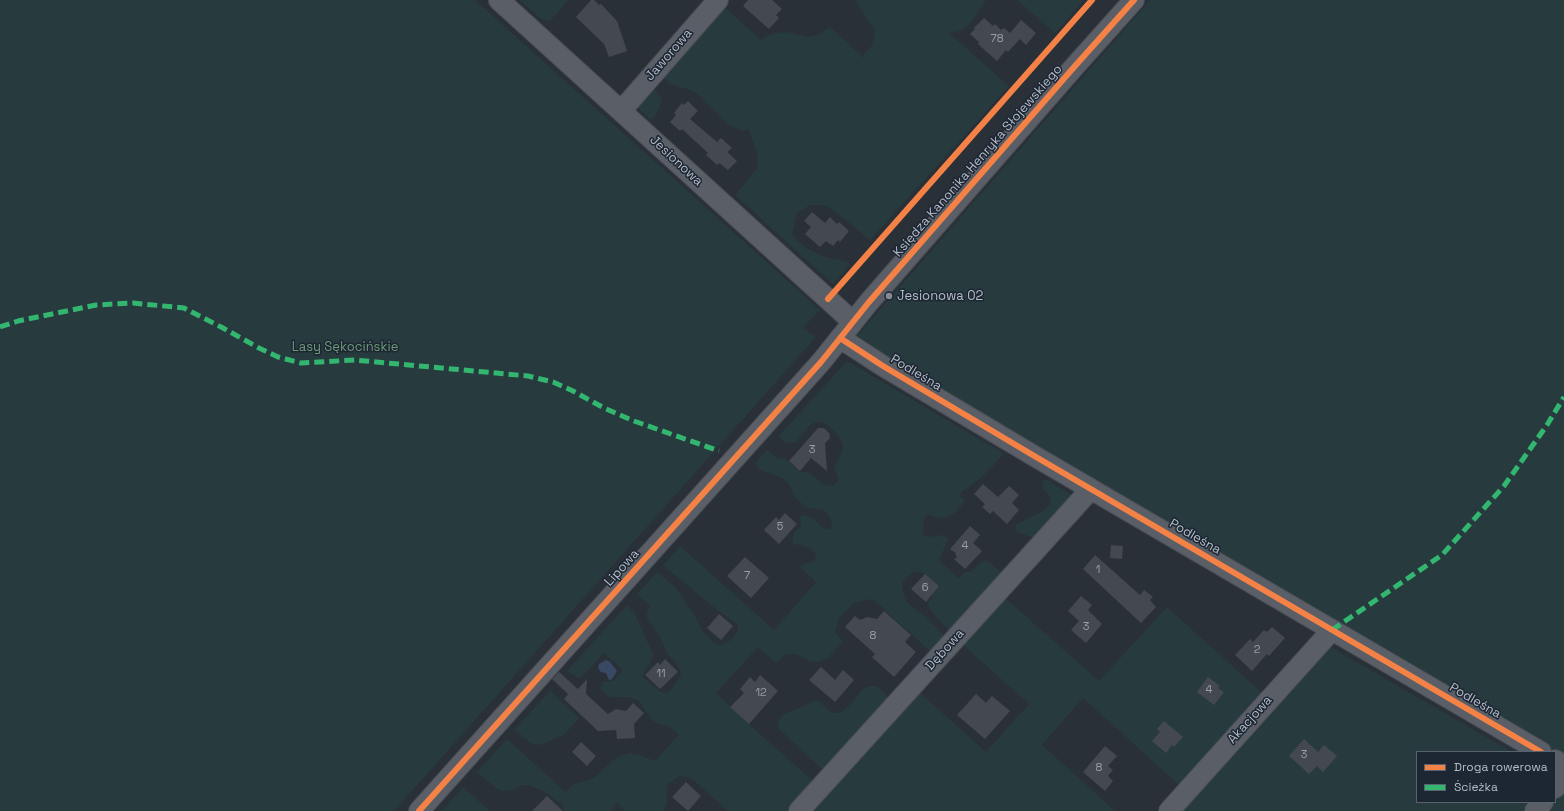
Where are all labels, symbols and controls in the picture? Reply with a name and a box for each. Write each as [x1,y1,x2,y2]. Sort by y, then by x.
street label: Jaworowa [642,26,696,84]
house number: 78 [990,32,1004,46]
street label: Księdza Kanonika Henryka Słojewskiego [890,62,1066,260]
street label: Jesionowa [646,133,706,189]
place label: Jesionowa 02 [897,288,983,304]
marker: Jesionowa 02 [884,291,894,301]
park label: Lasy Sękocińskie [292,339,398,355]
street label: Podleśna [887,352,945,394]
house number: 3 [809,443,815,457]
street label: Podleśna [1166,516,1224,558]
house number: 5 [777,520,783,534]
house number: 4 [962,539,968,553]
street label: Lipowa [601,546,643,590]
house number: 1 [1096,563,1100,577]
house number: 7 [744,569,750,583]
house number: 6 [922,581,928,595]
house number: 3 [1083,620,1089,634]
street label: Dębowa [922,626,968,674]
house number: 8 [870,629,876,643]
house number: 2 [1254,643,1260,657]
house number: 11 [656,667,666,681]
street label: Podleśna [1446,680,1504,722]
house number: 4 [1206,683,1212,697]
house number: 12 [755,686,767,700]
street label: Akacjowa [1224,693,1276,747]
house number: 3 [1301,748,1307,762]
legend [1416,751,1556,803]
text: Droga rowerowa [1454,759,1548,775]
house number: 8 [1096,761,1102,775]
text: Ścieżka [1454,779,1498,795]

